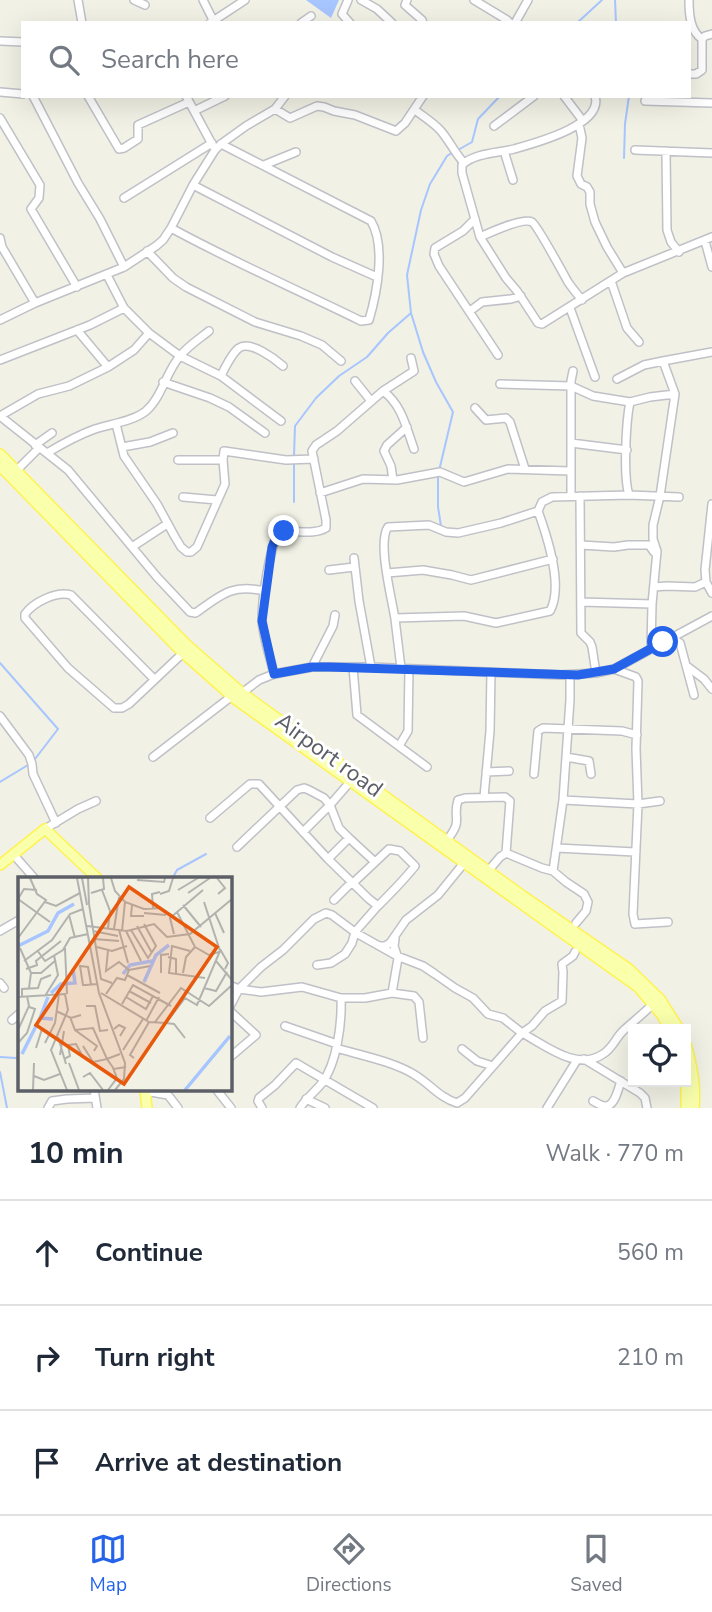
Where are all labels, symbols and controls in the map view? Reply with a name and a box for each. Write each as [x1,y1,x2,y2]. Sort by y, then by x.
search box [21,21,691,98]
icon: search [45,41,83,79]
text: Search here [101,42,239,77]
route end [268,515,299,546]
route start [647,626,678,657]
street label: Airport road [269,705,389,805]
inset map [18,877,231,1090]
map controls [628,1024,691,1087]
button: locate [628,1024,691,1087]
text: 10 min [28,1133,124,1174]
text: Walk · 770 m [545,1138,684,1169]
icon: ahead [28,1234,66,1272]
text: Continue [95,1235,203,1270]
text: 560 m [617,1237,684,1268]
icon: right [28,1339,66,1377]
text: Turn right [95,1340,214,1375]
text: 210 m [617,1342,684,1373]
icon: arrive [28,1444,66,1482]
text: Arrive at destination [95,1445,342,1480]
tab: Map [89,1530,127,1598]
tab: Directions [306,1530,392,1598]
tab: Saved [570,1530,623,1598]

